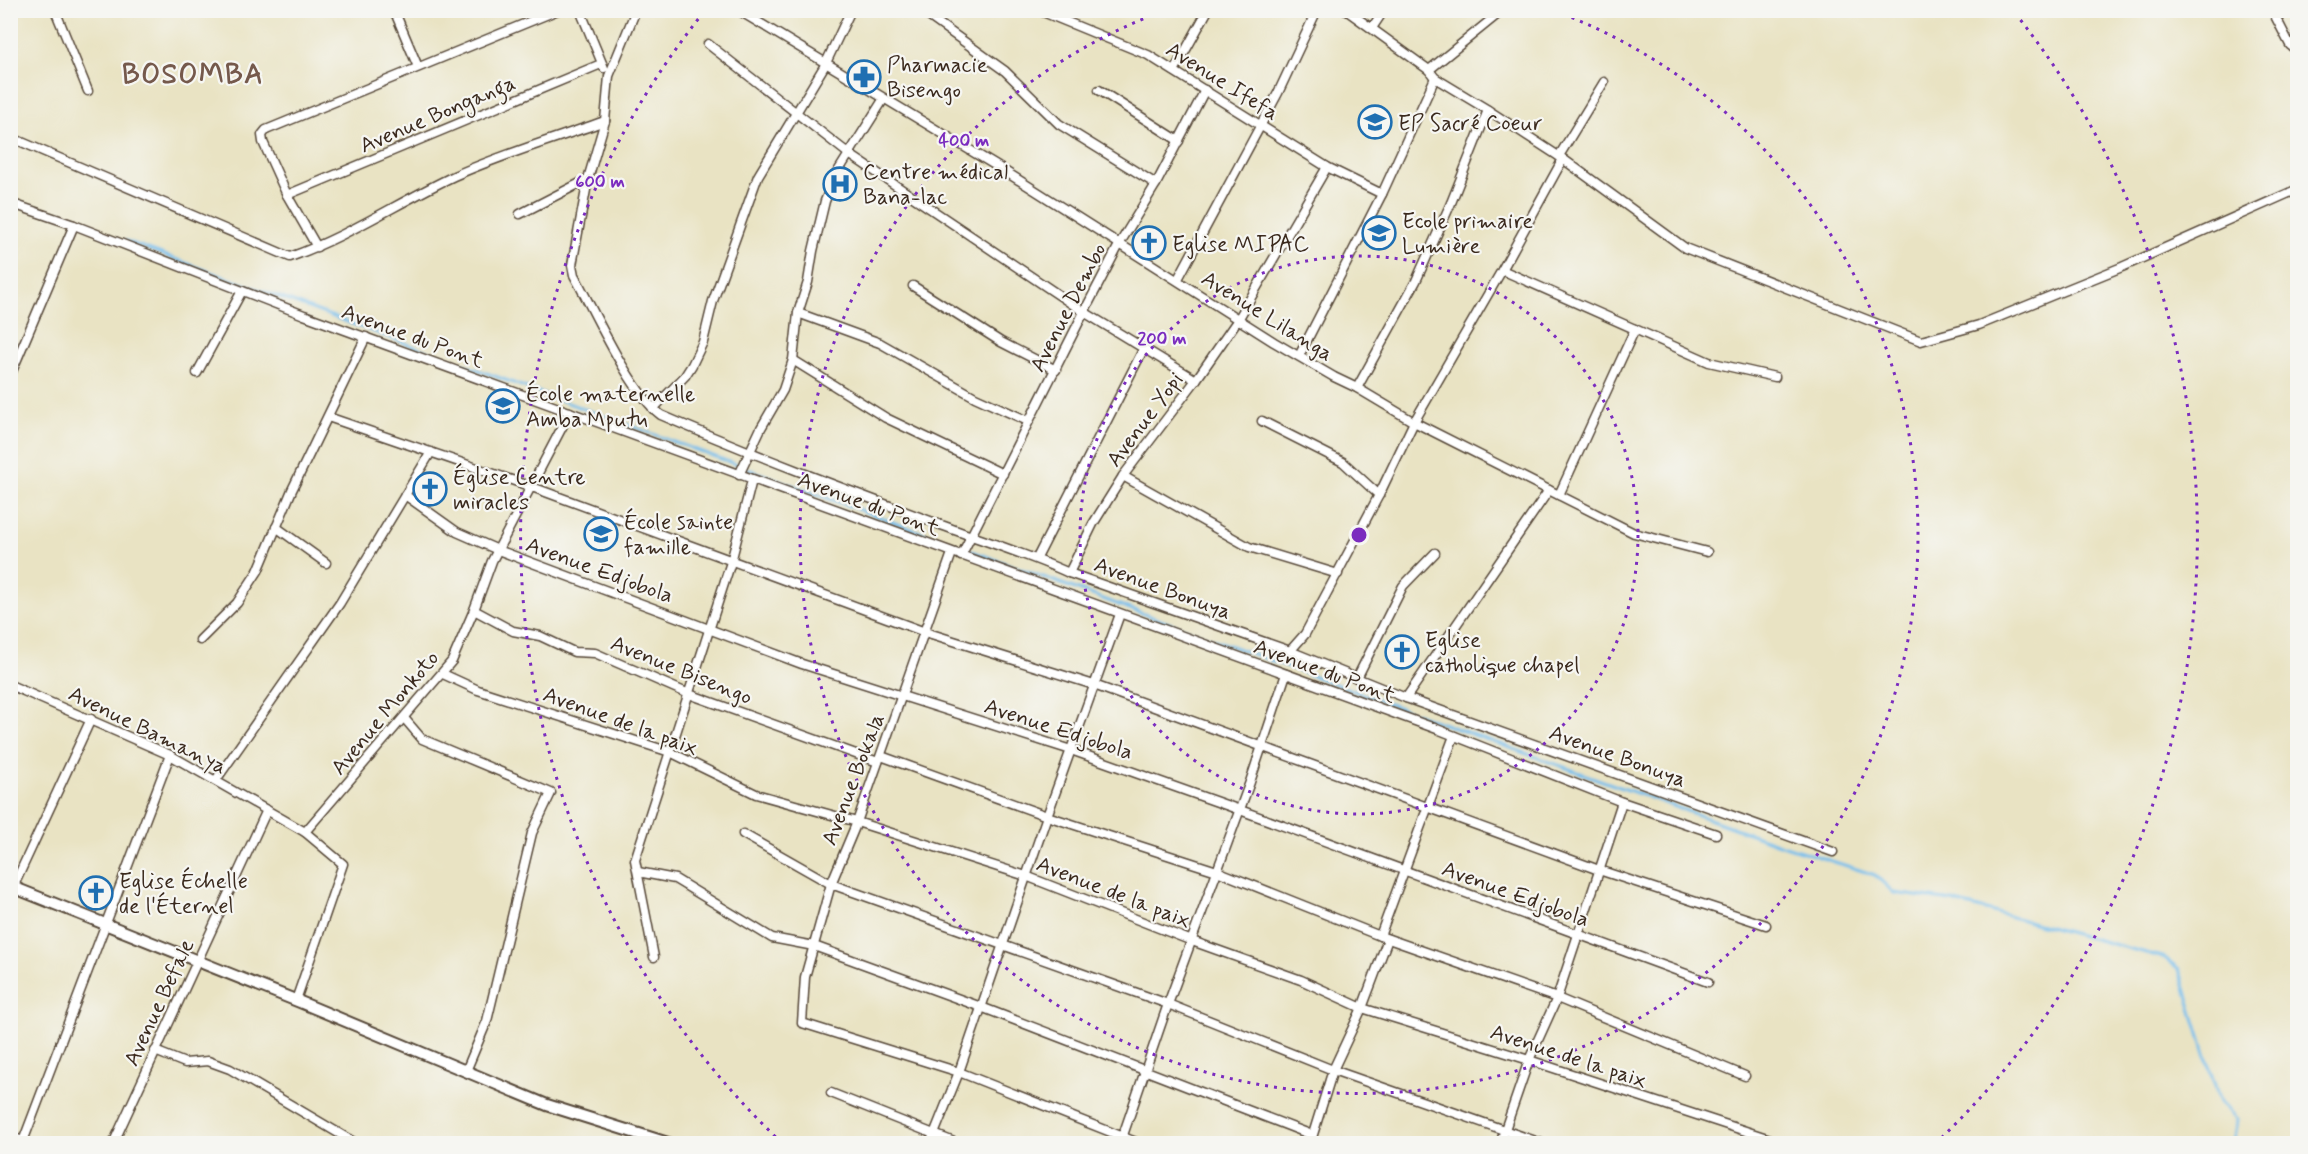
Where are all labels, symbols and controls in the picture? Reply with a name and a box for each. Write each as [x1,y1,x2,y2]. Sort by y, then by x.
street label: Avenue Ifefa [1160,36,1284,127]
place label: Pharmacie Bisengo [887,52,988,106]
district label: BOSOMBA [122,57,264,94]
pharmacy icon: Pharmacie Bisengo [846,59,882,95]
street label: Avenue Bonganga [356,69,521,163]
school or university icon: EP Sacré Coeur [1357,104,1393,140]
place label: EP Sacré Coeur [1398,110,1543,138]
text: 400 m [939,129,989,153]
place label: Centre médical Bana-lac [863,159,1008,212]
hospital icon: Centre médical Bana-lac [822,166,858,202]
text: 600 m [575,170,625,194]
place label: Ecole primaire Lumière [1402,208,1533,261]
school or university icon: Ecole primaire Lumière [1361,215,1397,251]
church icon: Eglise MIPAC [1131,225,1167,261]
place label: Eglise MIPAC [1172,231,1309,260]
street label: Avenue Dembo [1024,239,1113,377]
street label: Avenue Lilanga [1195,265,1338,369]
street label: Avenue du Pont [337,298,487,376]
text: 200 m [1137,327,1187,351]
street label: Avenue Yopi [1101,367,1190,473]
place label: École maternelle Amba Mputu [526,380,695,434]
school or university icon: École maternelle Amba Mputu [485,388,521,424]
place label: Église Centre miracles [453,463,586,517]
street label: Avenue du Pont [793,466,943,544]
church icon: Église Centre miracles [412,471,448,507]
place label: École sainte famille [624,508,733,562]
school or university icon: École sainte famille [583,516,619,552]
centre of rings [1349,525,1369,545]
street label: Avenue Edjobola [522,531,677,611]
street label: Avenue Bonuya [1090,551,1235,627]
place label: Eglise catholique chapel [1425,627,1580,680]
street label: Avenue Bisengo [606,630,756,713]
street label: Avenue du Pont [1249,633,1399,711]
church icon: Eglise catholique chapel [1384,634,1420,670]
street label: Avenue Monkoto [325,645,446,781]
street label: Avenue Bamanya [63,680,231,781]
street label: Avenue de la paix [539,681,702,763]
street label: Avenue Edjobola [980,693,1136,768]
street label: Avenue Bokala [816,710,892,850]
street label: Avenue Bonuya [1545,719,1690,795]
street label: Avenue de la paix [1032,851,1195,935]
street label: Avenue Edjobola [1438,855,1593,935]
place label: Eglise Échelle de l'Éternel [119,867,248,921]
church icon: Eglise Échelle de l'Éternel [78,875,114,911]
street label: Avenue Befale [118,935,201,1071]
street label: Avenue de la paix [1487,1018,1651,1096]

